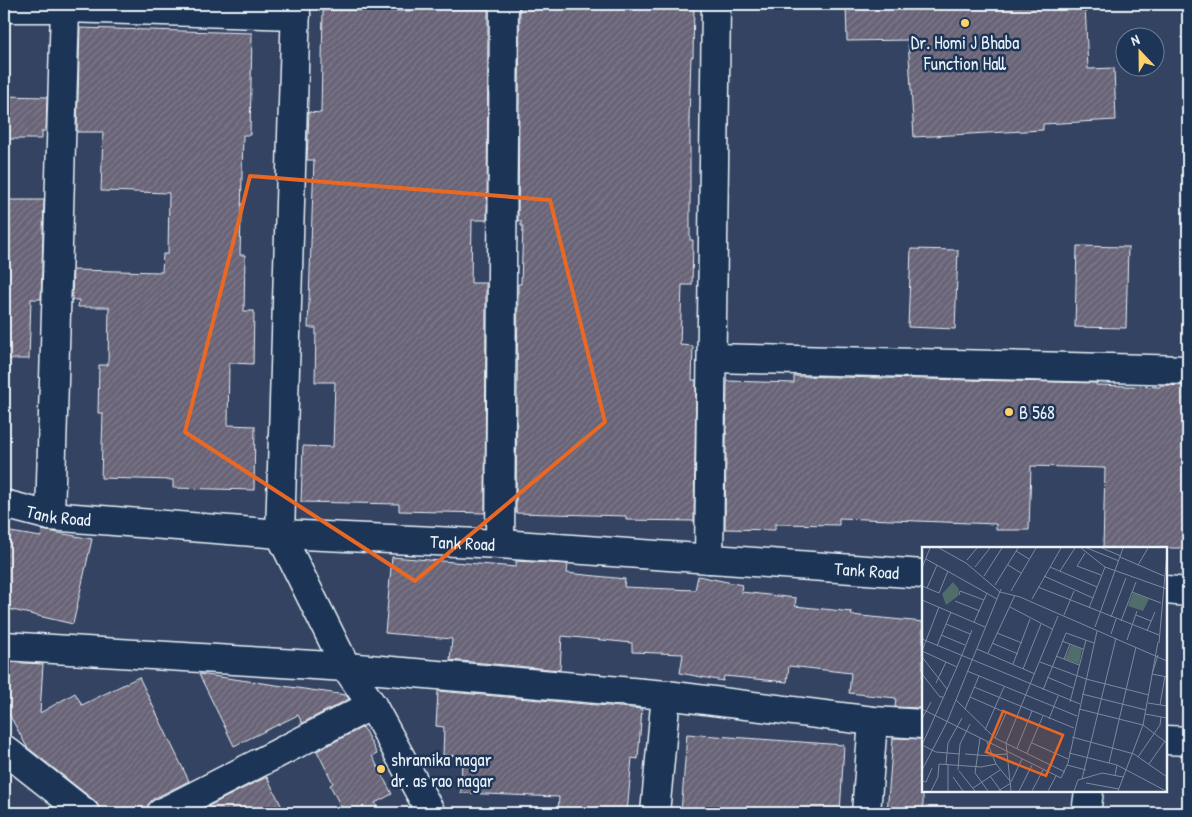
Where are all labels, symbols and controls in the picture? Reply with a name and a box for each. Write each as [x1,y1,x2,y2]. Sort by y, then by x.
marker: Dr. Homi J Bhaba Function Hall [959,17,971,29]
north arrow [1114,28,1164,78]
text: N [1128,29,1142,50]
place label: Dr. Homi J Bhaba Function Hall [911,30,1019,76]
place label: B 568 [1019,400,1055,425]
marker: B 568 [1003,406,1015,418]
street label: Tank Road [24,498,92,532]
street label: Tank Road [430,528,496,556]
inset map [922,547,1167,792]
street label: Tank Road [833,555,900,585]
place label: shramika nagar dr. as rao nagar [391,747,494,793]
marker: shramika nagar dr. as rao nagar [375,763,387,775]

